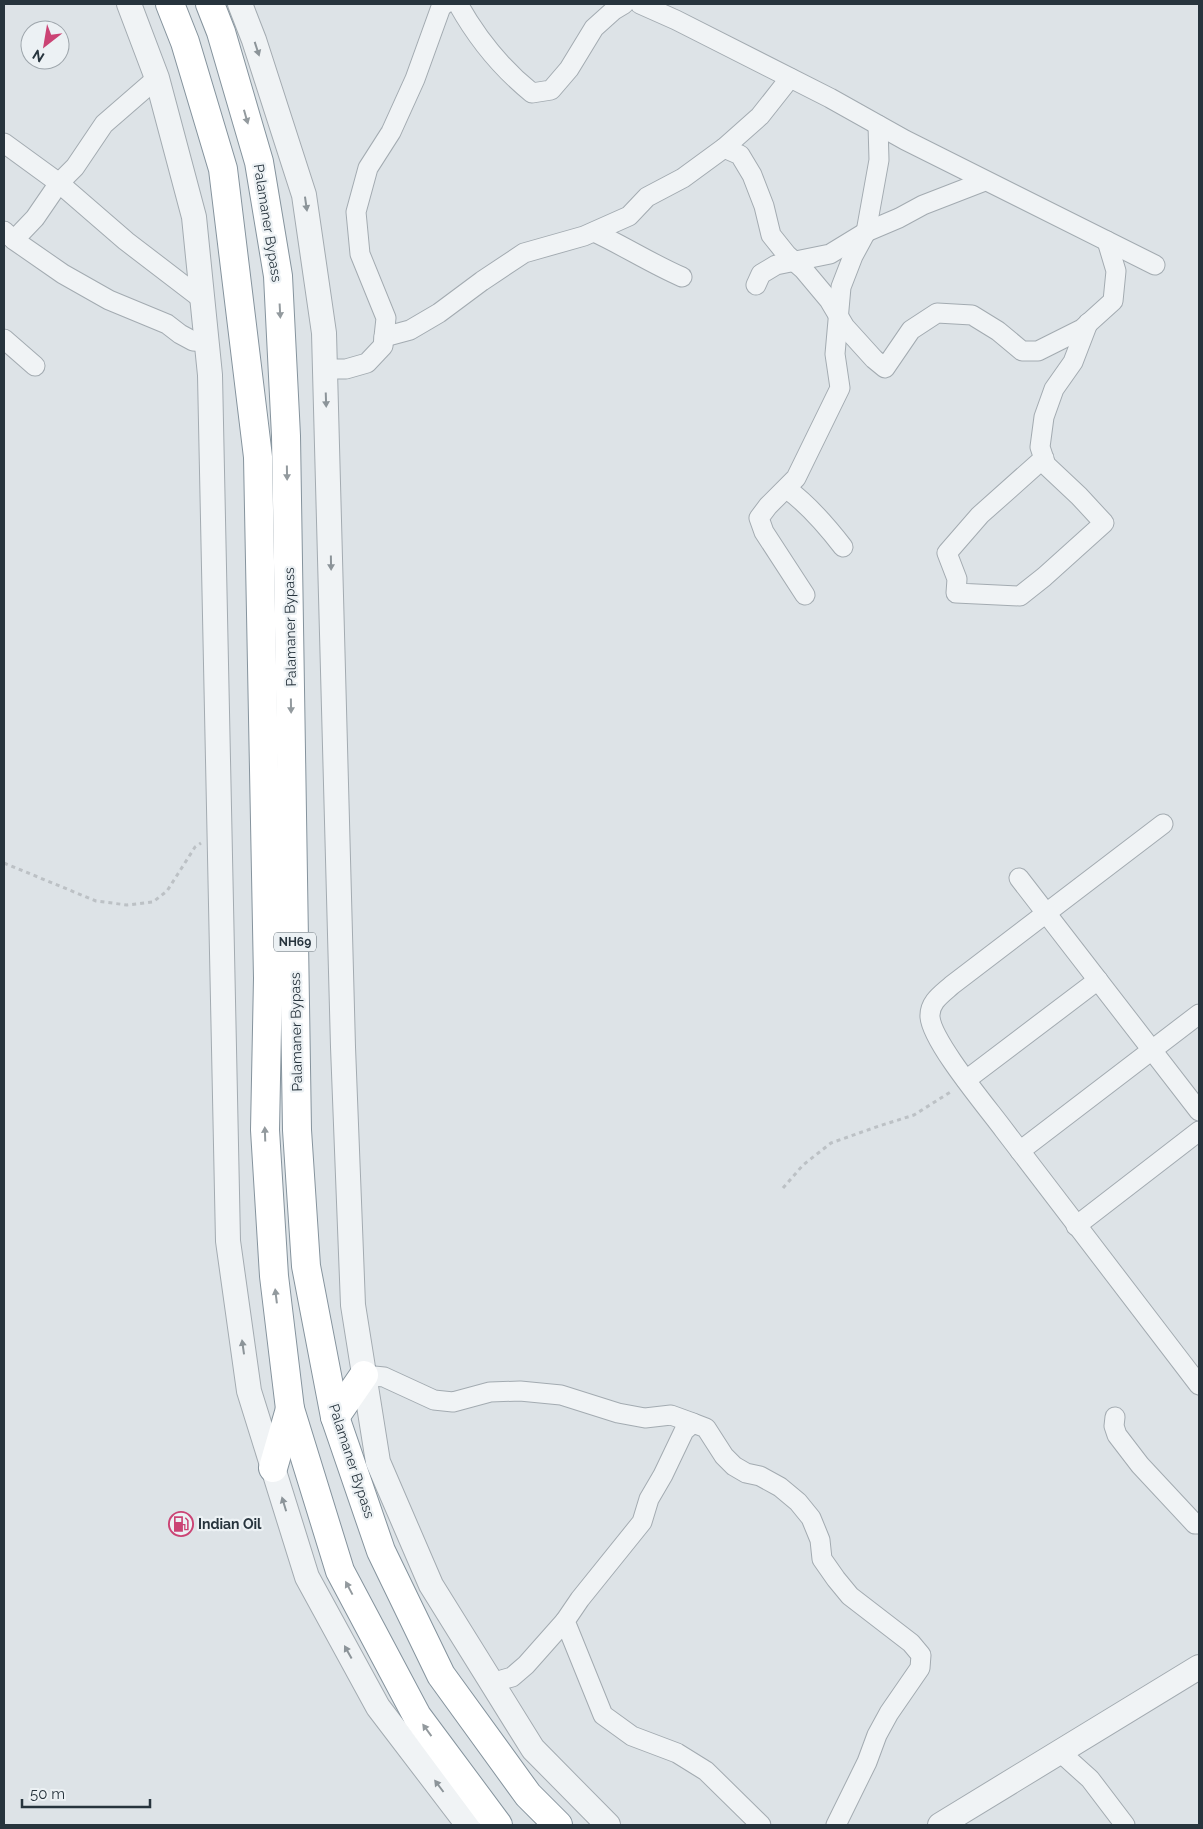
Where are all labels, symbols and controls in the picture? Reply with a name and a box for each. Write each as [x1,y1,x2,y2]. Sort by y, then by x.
north arrow [20,20,70,70]
one-way arrow [254,42,262,57]
text: N [30,47,47,66]
one-way arrow [242,109,250,124]
street label: Palamaner Bypass [251,163,285,283]
one-way arrow [302,196,310,212]
one-way arrow [277,303,285,319]
one-way arrow [322,393,330,409]
one-way arrow [283,465,291,481]
one-way arrow [327,555,335,571]
street label: Palamaner Bypass [281,567,299,687]
one-way arrow [287,698,295,714]
road number: NH69 [274,932,316,952]
street label: Palamaner Bypass [287,972,305,1092]
one-way arrow [261,1125,269,1141]
one-way arrow [272,1287,280,1303]
one-way arrow [238,1339,246,1355]
street label: Palamaner Bypass [326,1402,378,1520]
one-way arrow [279,1496,287,1511]
fuel station icon: Indian Oil [168,1511,194,1537]
place label: Indian Oil [198,1516,262,1532]
one-way arrow [345,1580,353,1595]
one-way arrow [344,1645,352,1659]
one-way arrow [422,1723,432,1737]
scale bar [22,1776,150,1808]
one-way arrow [433,1780,444,1793]
text: 50 m [30,1785,65,1803]

